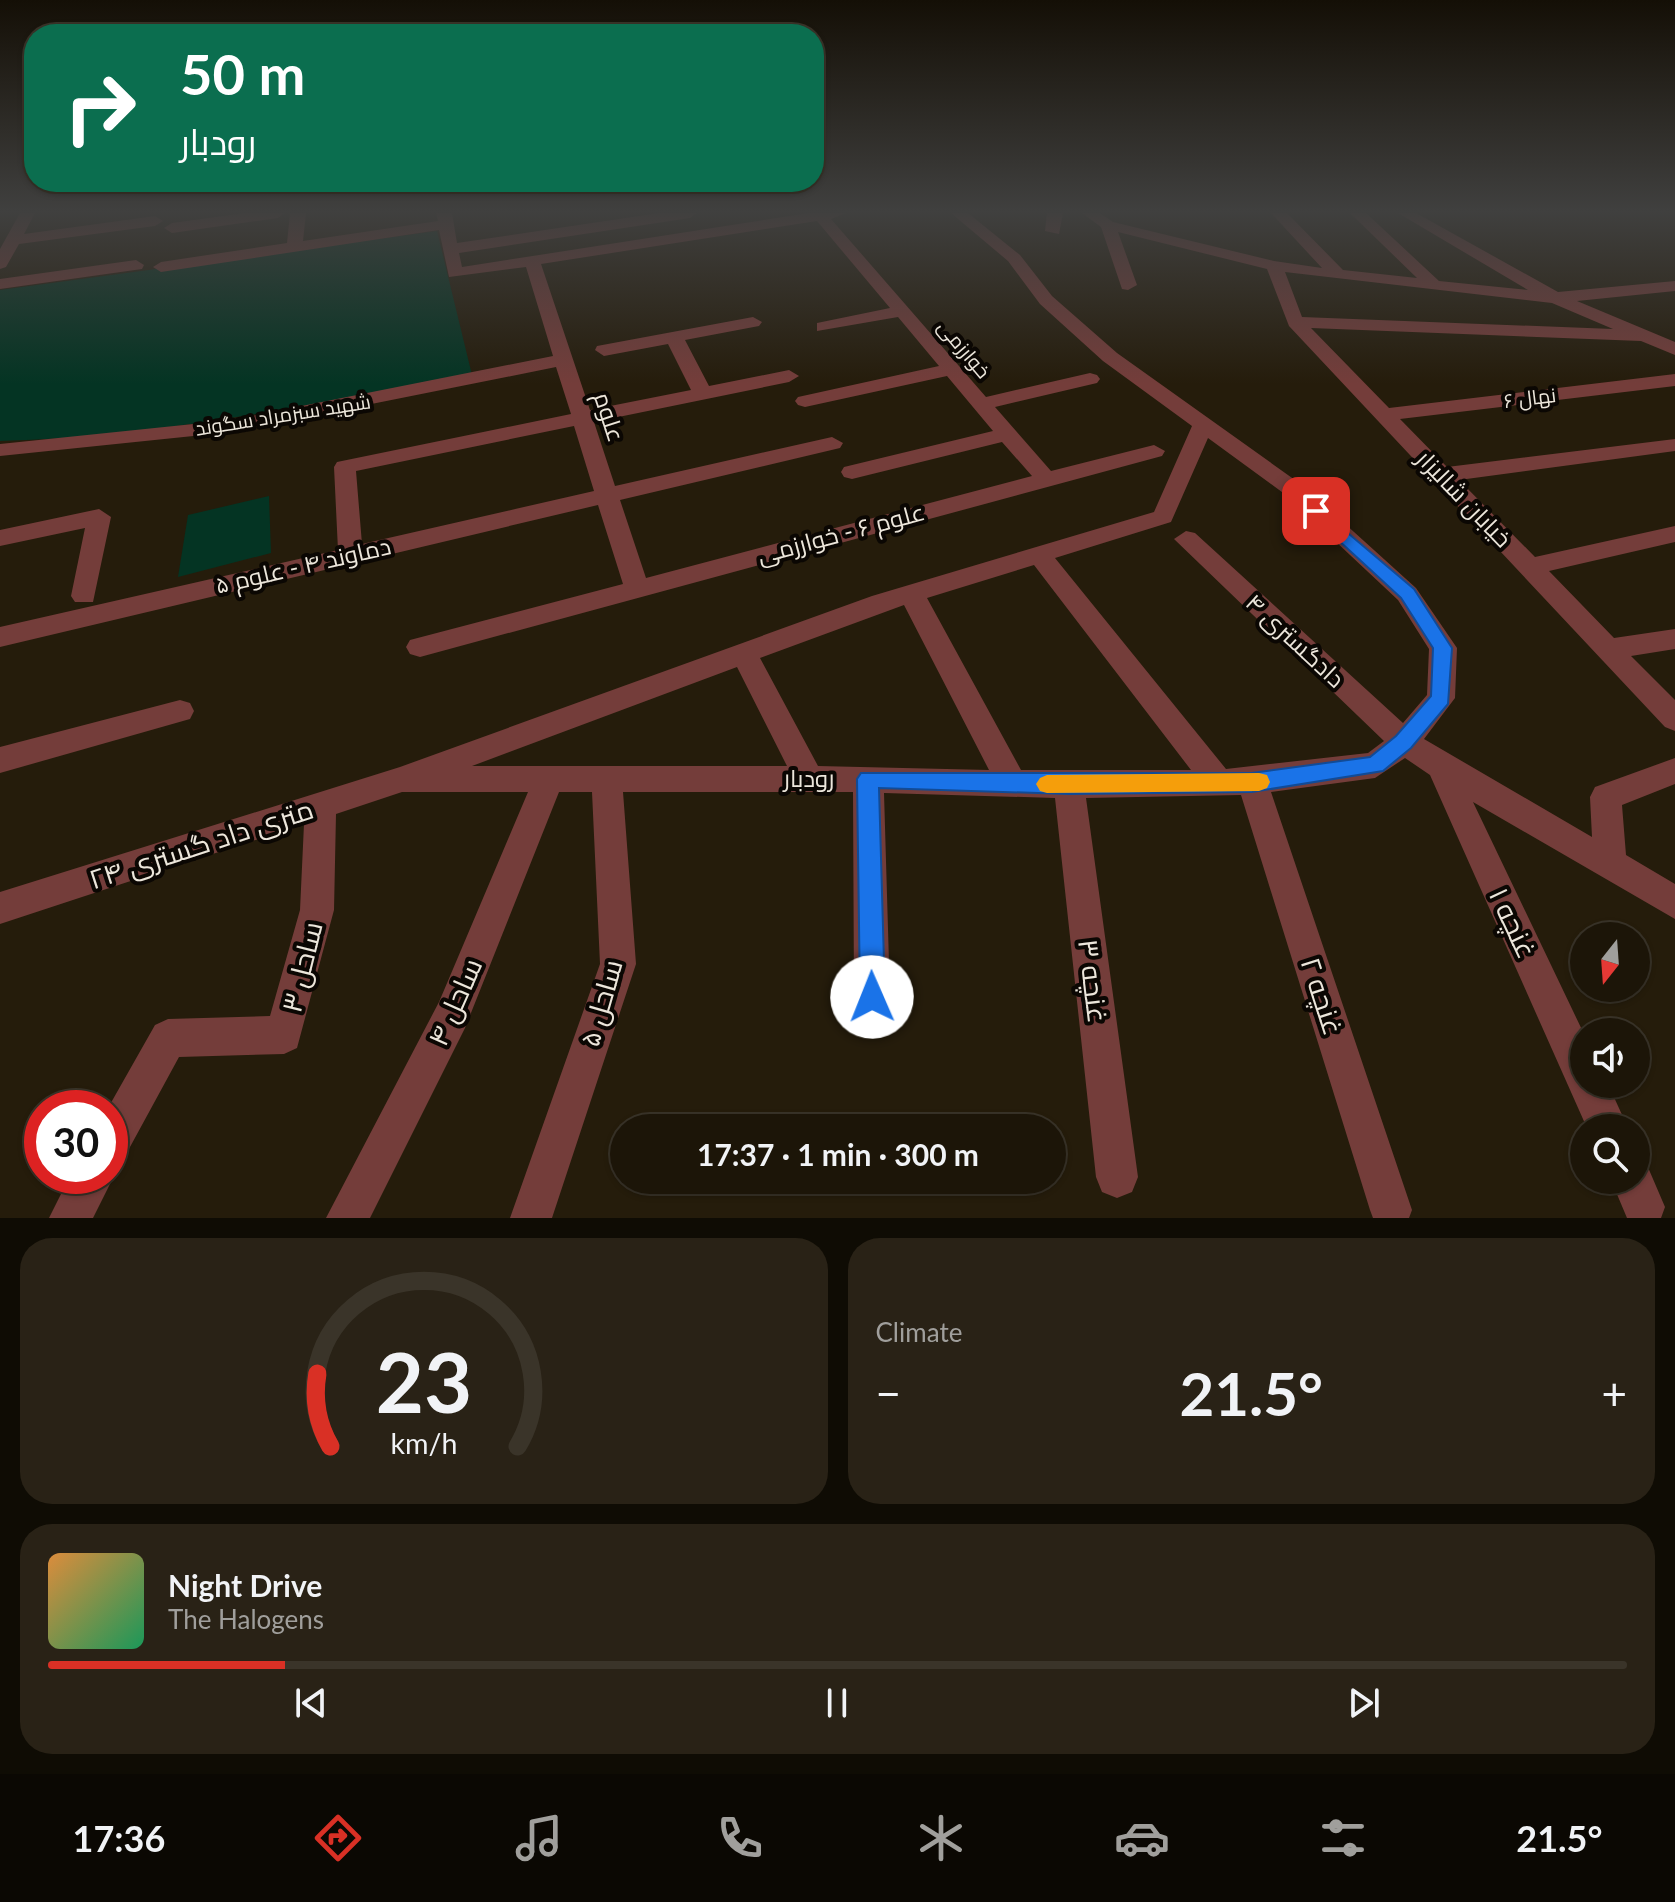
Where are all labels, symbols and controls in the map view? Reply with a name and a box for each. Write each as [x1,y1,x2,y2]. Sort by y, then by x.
text: 50 m [180,40,305,107]
icon: right [48,56,152,160]
text: رودبار [180,119,256,163]
street label: خوارزمی [932,314,996,384]
street label: نهال ۶ [1502,382,1558,414]
street label: شهید سبزمراد سگوند [193,388,373,442]
street label: علوم [586,388,632,446]
street label: خیابان شالیزار [1410,442,1518,553]
pin [1282,477,1350,545]
icon: arrive [1294,489,1338,533]
street label: علوم ۶ - خوارزمی [754,496,928,572]
street label: دماوند ۴ - علوم ۵ [212,530,394,602]
street label: دادگستری ۴ [1240,587,1351,694]
street label: رودبار [782,763,834,792]
street label: ۲۴ متری داد گستری [84,791,317,896]
street label: غنچه ۱ [1480,882,1545,964]
street label: ساحل ۳ [273,918,330,1016]
north arrow [1570,922,1650,1002]
map controls [1570,922,1650,1194]
street label: غنچه ۳ [1069,937,1116,1025]
street label: غنچه ۲ [1292,952,1351,1040]
street label: ساحل ۴ [420,953,489,1051]
street label: ساحل ۵ [571,955,630,1050]
position arrow [830,955,914,1039]
button: sound [1570,1018,1650,1098]
speed limit sign: 30 [24,1090,128,1194]
button: search [1570,1114,1650,1194]
text: 17:37 · 1 min · 300 m [697,1136,979,1172]
text: Climate [876,1316,962,1348]
text: 23 [376,1331,472,1431]
text: 21.5° [1179,1357,1323,1429]
text: − [876,1367,901,1419]
text: + [1601,1367,1627,1419]
text: km/h [390,1426,457,1460]
text: Night Drive [168,1567,322,1603]
text: The Halogens [168,1603,324,1635]
icon: previous [289,1681,333,1725]
icon: pause [815,1681,859,1725]
icon: next [1342,1681,1386,1725]
icon: directions [310,1810,366,1866]
icon: music [511,1810,567,1866]
icon: phone [712,1810,768,1866]
icon: climate [913,1810,969,1866]
icon: car [1114,1810,1170,1866]
icon: filters [1315,1810,1371,1866]
text: 17:36 [73,1816,165,1860]
text: 21.5° [1516,1816,1602,1860]

